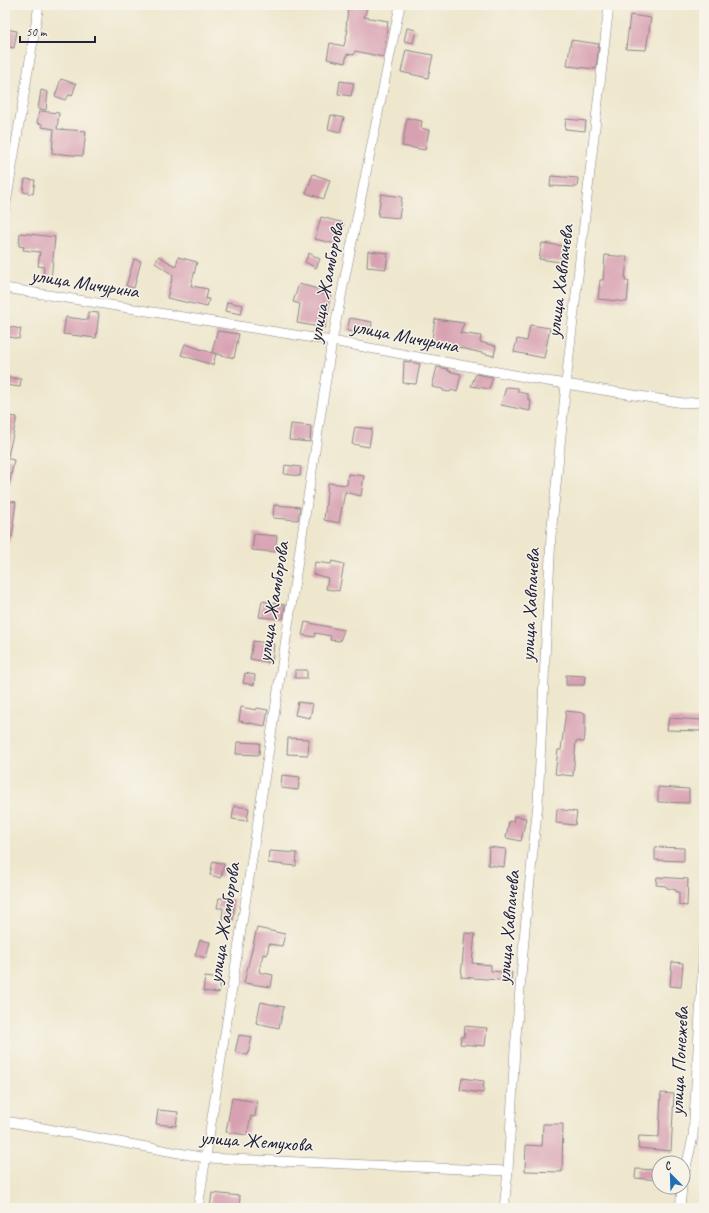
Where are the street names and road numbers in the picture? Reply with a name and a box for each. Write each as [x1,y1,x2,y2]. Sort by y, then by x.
street label: улица Жамборова [302,219,350,345]
street label: улица Хавпачева [541,222,579,340]
street label: улица Мичурина [28,262,142,304]
street label: улица Мичурина [348,313,462,359]
street label: улица Жамборова [251,539,295,665]
street label: улица Хавпачева [515,547,546,663]
street label: улица Жамборова [202,860,246,986]
street label: улица Хавпачева [491,868,525,985]
street label: улица Понежева [664,1005,694,1117]
street label: улица Жемухова [198,1125,314,1157]

